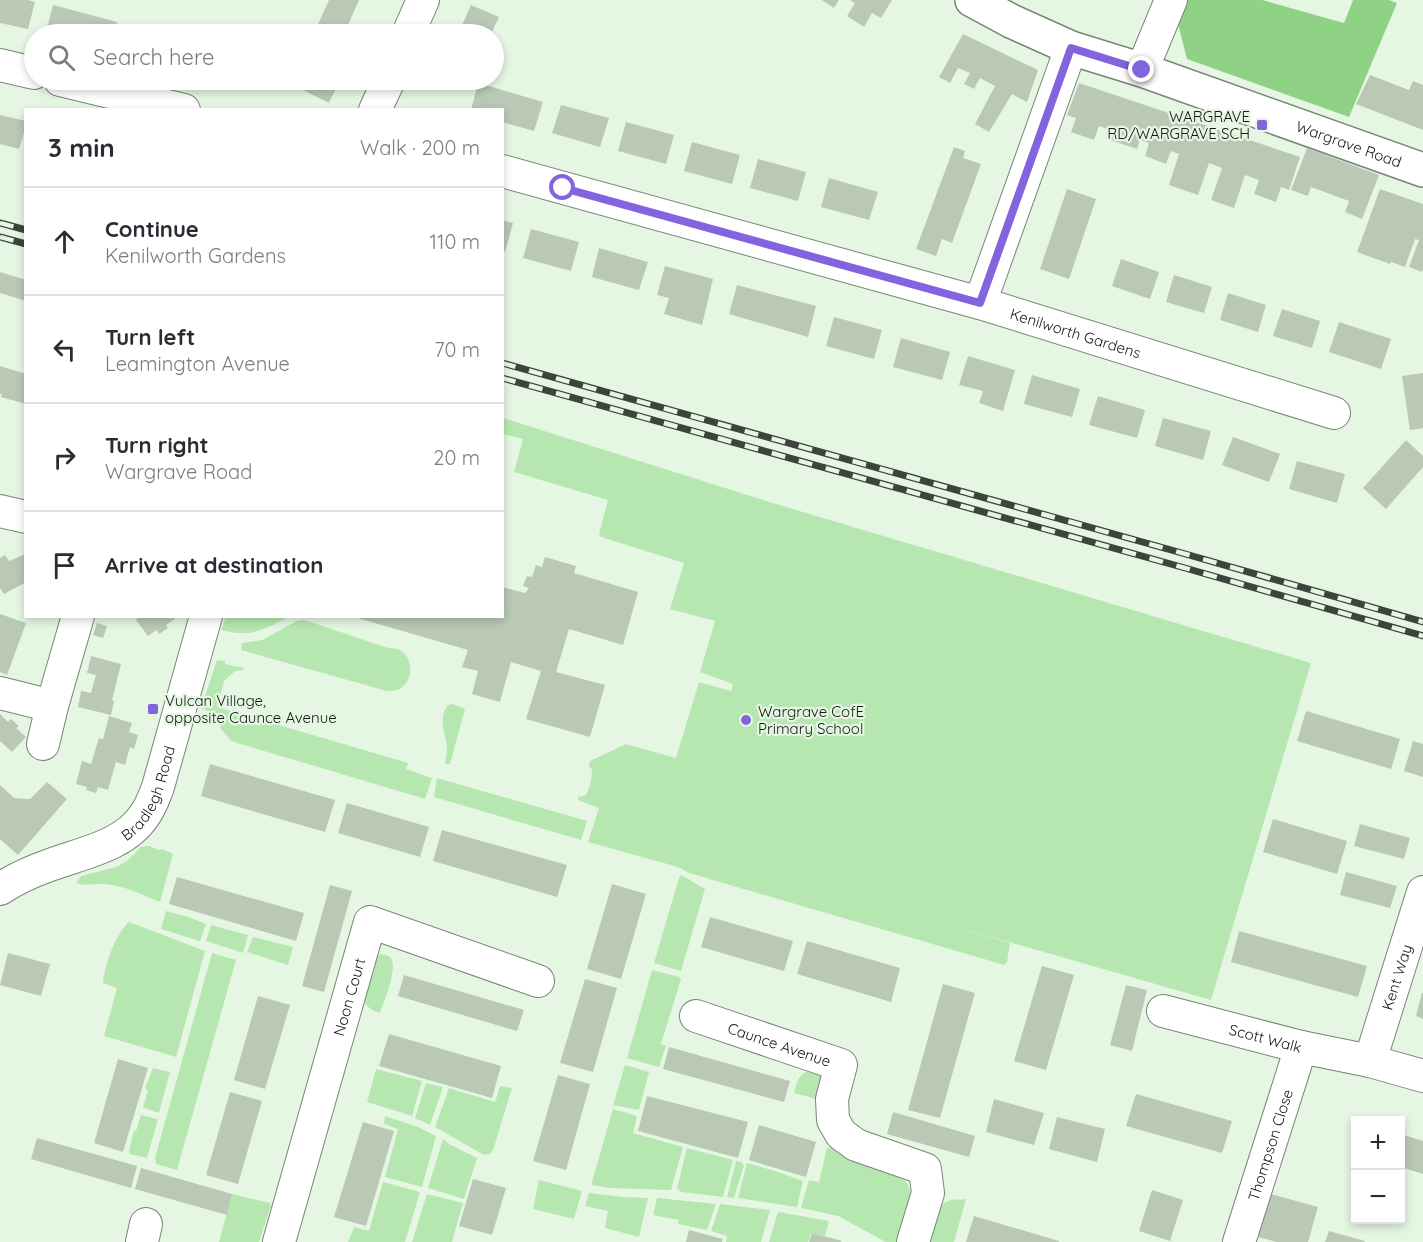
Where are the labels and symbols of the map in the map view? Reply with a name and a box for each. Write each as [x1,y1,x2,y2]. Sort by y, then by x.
route end [1128,56,1154,82]
place label: WARGRAVE RD/WARGRAVE SCH [1107,107,1250,143]
street label: Wargrave Road [1294,116,1404,171]
marker: WARGRAVE RD/WARGRAVE SCH [1255,118,1269,132]
route start [549,174,575,200]
street label: Kenilworth Gardens [1008,303,1143,362]
place label: Vulcan Village, opposite Caunce Avenue [165,691,337,727]
marker: Vulcan Village, opposite Caunce Avenue [146,702,160,716]
place label: Wargrave CofE Primary School [758,702,864,738]
marker: Wargrave CofE Primary School [739,713,753,727]
street label: Bradlegh Road [117,744,179,844]
street label: Kent Way [1377,942,1416,1012]
street label: Noon Court [329,956,369,1038]
street label: Caunce Avenue [725,1018,833,1070]
street label: Scott Walk [1227,1019,1304,1056]
street label: Thompson Close [1243,1087,1297,1203]

